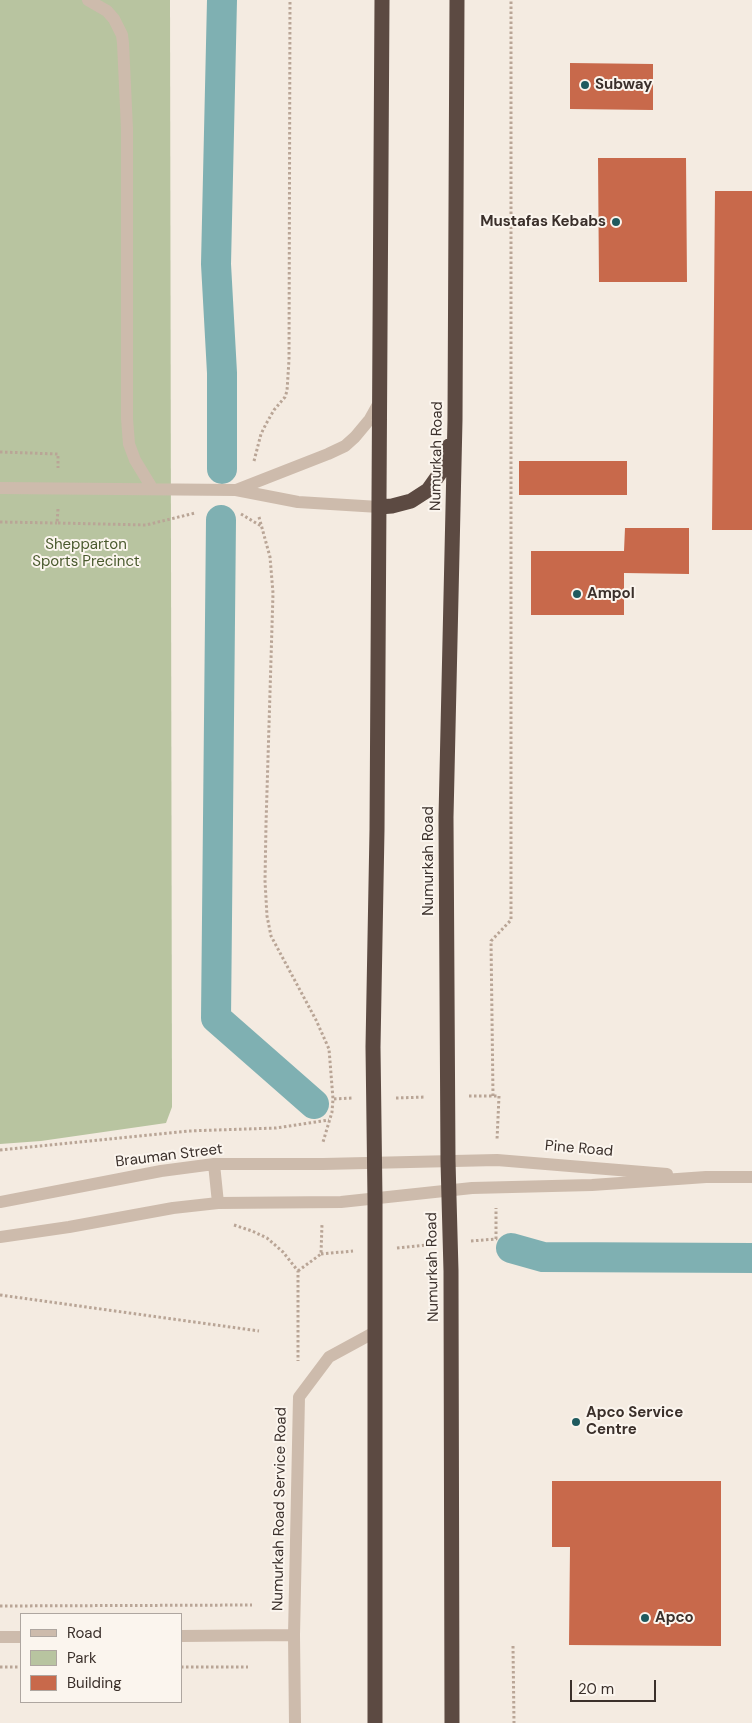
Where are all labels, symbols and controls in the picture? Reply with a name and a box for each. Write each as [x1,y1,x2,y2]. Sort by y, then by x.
place label: Subway [595,76,652,94]
marker: Subway [579,79,591,91]
place label: Mustafas Kebabs [480,213,606,231]
marker: Mustafas Kebabs [610,216,622,228]
street label: Numurkah Road [427,401,447,511]
park label: Shepparton Sports Precinct [32,536,140,571]
place label: Ampol [587,585,635,603]
marker: Ampol [571,588,583,600]
street label: Numurkah Road [420,806,438,916]
street label: Pine Road [544,1137,614,1161]
street label: Brauman Street [114,1140,224,1172]
street label: Numurkah Road [423,1212,443,1322]
place label: Apco Service Centre [586,1404,683,1439]
street label: Numurkah Road Service Road [269,1407,291,1611]
marker: Apco Service Centre [570,1416,582,1428]
place label: Apco [655,1609,694,1627]
marker: Apco [639,1612,651,1624]
legend [20,1613,182,1703]
text: Road [67,1623,102,1643]
text: Park [67,1648,97,1668]
scale bar [572,1670,658,1702]
text: Building [67,1673,122,1693]
text: 20 m [578,1679,614,1699]

